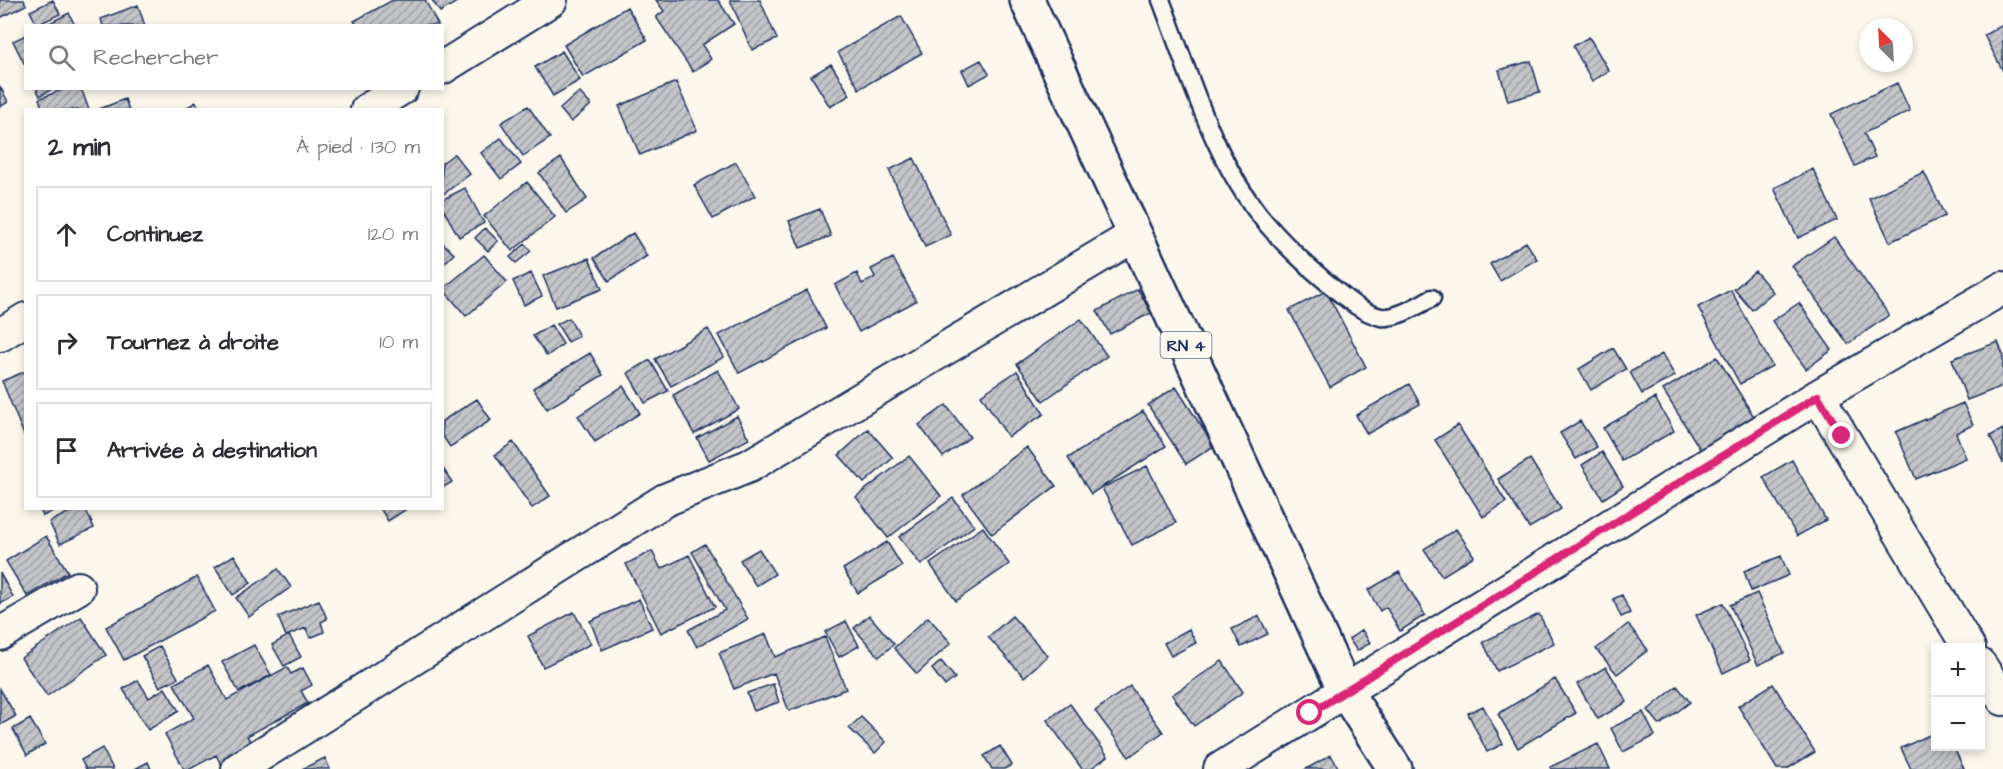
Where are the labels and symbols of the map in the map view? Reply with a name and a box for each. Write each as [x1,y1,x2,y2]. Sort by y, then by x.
north arrow [1859,18,1913,72]
road number: RN 4 [1160,332,1212,358]
route end [1828,422,1854,448]
route start [1296,699,1322,725]

